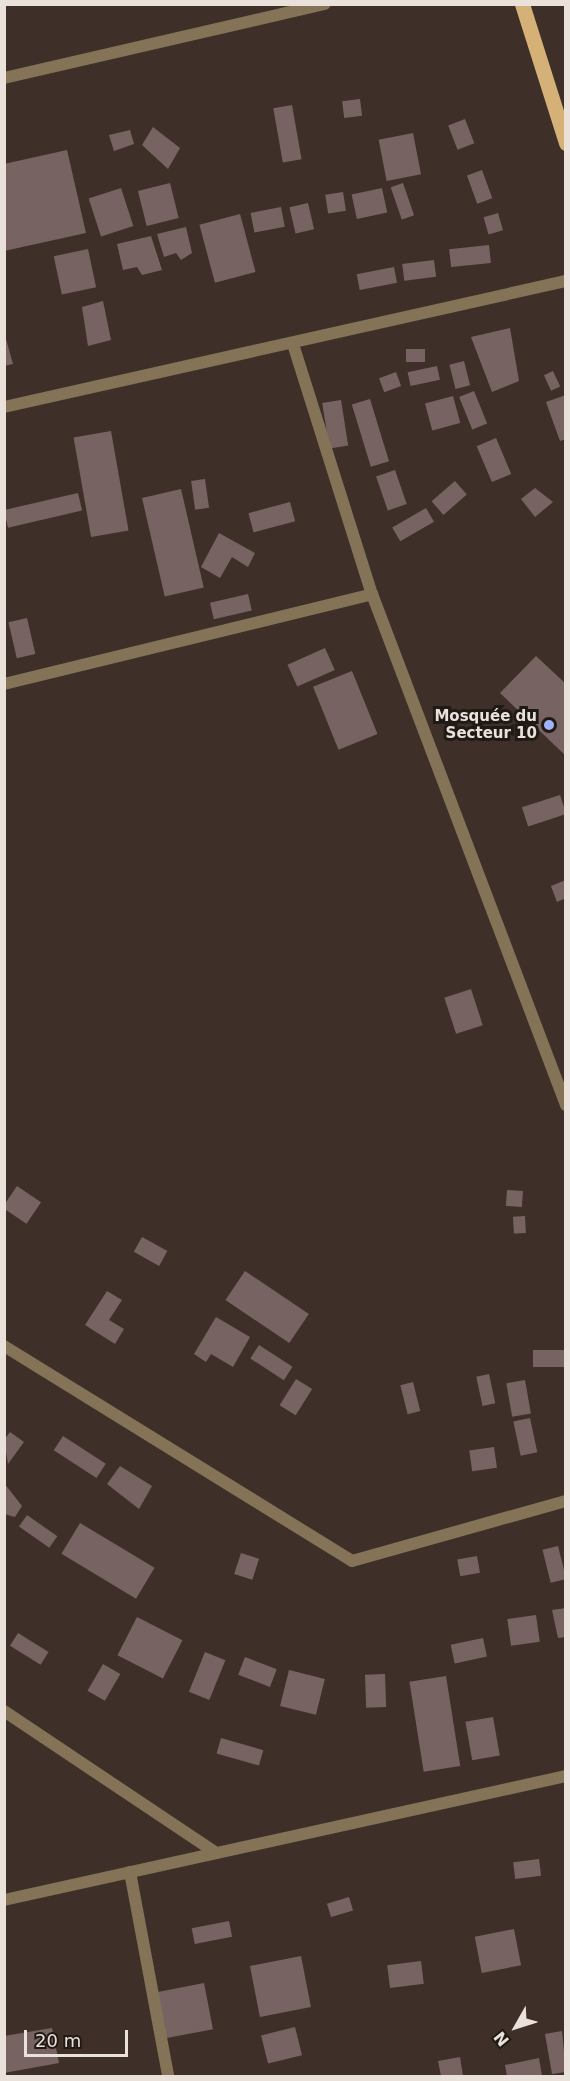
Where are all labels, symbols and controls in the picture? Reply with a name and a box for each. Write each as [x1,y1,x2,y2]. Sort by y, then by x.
place label: Mosquée du Secteur 10 [434,707,537,742]
marker: Mosquée du Secteur 10 [542,718,556,732]
north arrow [486,1997,546,2057]
scale bar [27,2018,130,2056]
text: N [490,2027,513,2050]
text: 20 m [35,2030,81,2051]

